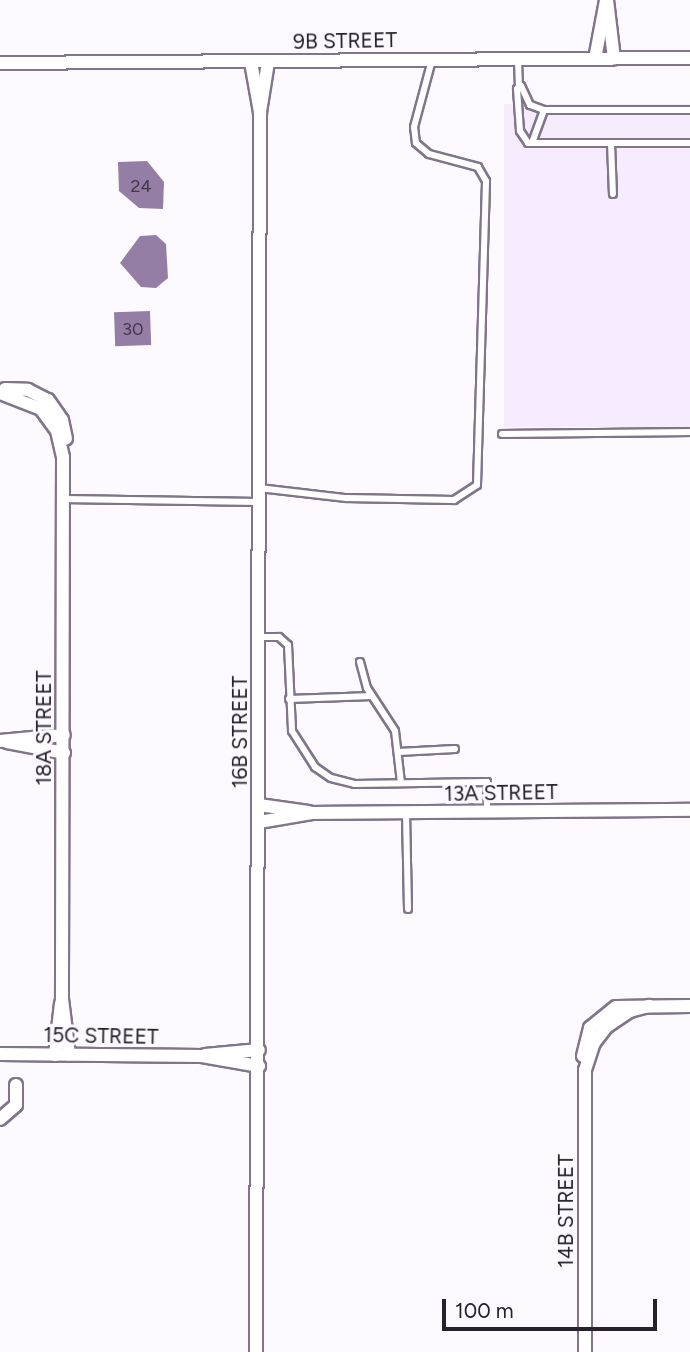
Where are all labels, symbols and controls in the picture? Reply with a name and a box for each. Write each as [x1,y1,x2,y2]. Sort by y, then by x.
street label: 9B STREET [293,27,397,55]
house number: 24 [130,175,152,197]
house number: 30 [122,318,144,340]
street label: 18A STREET [31,670,57,786]
street label: 16B STREET [227,676,253,788]
street label: 13A STREET [444,779,558,807]
street label: 15C STREET [43,1022,159,1050]
street label: 14B STREET [553,1154,579,1268]
scale bar [445,1286,660,1330]
text: 100 m [455,1298,514,1323]

